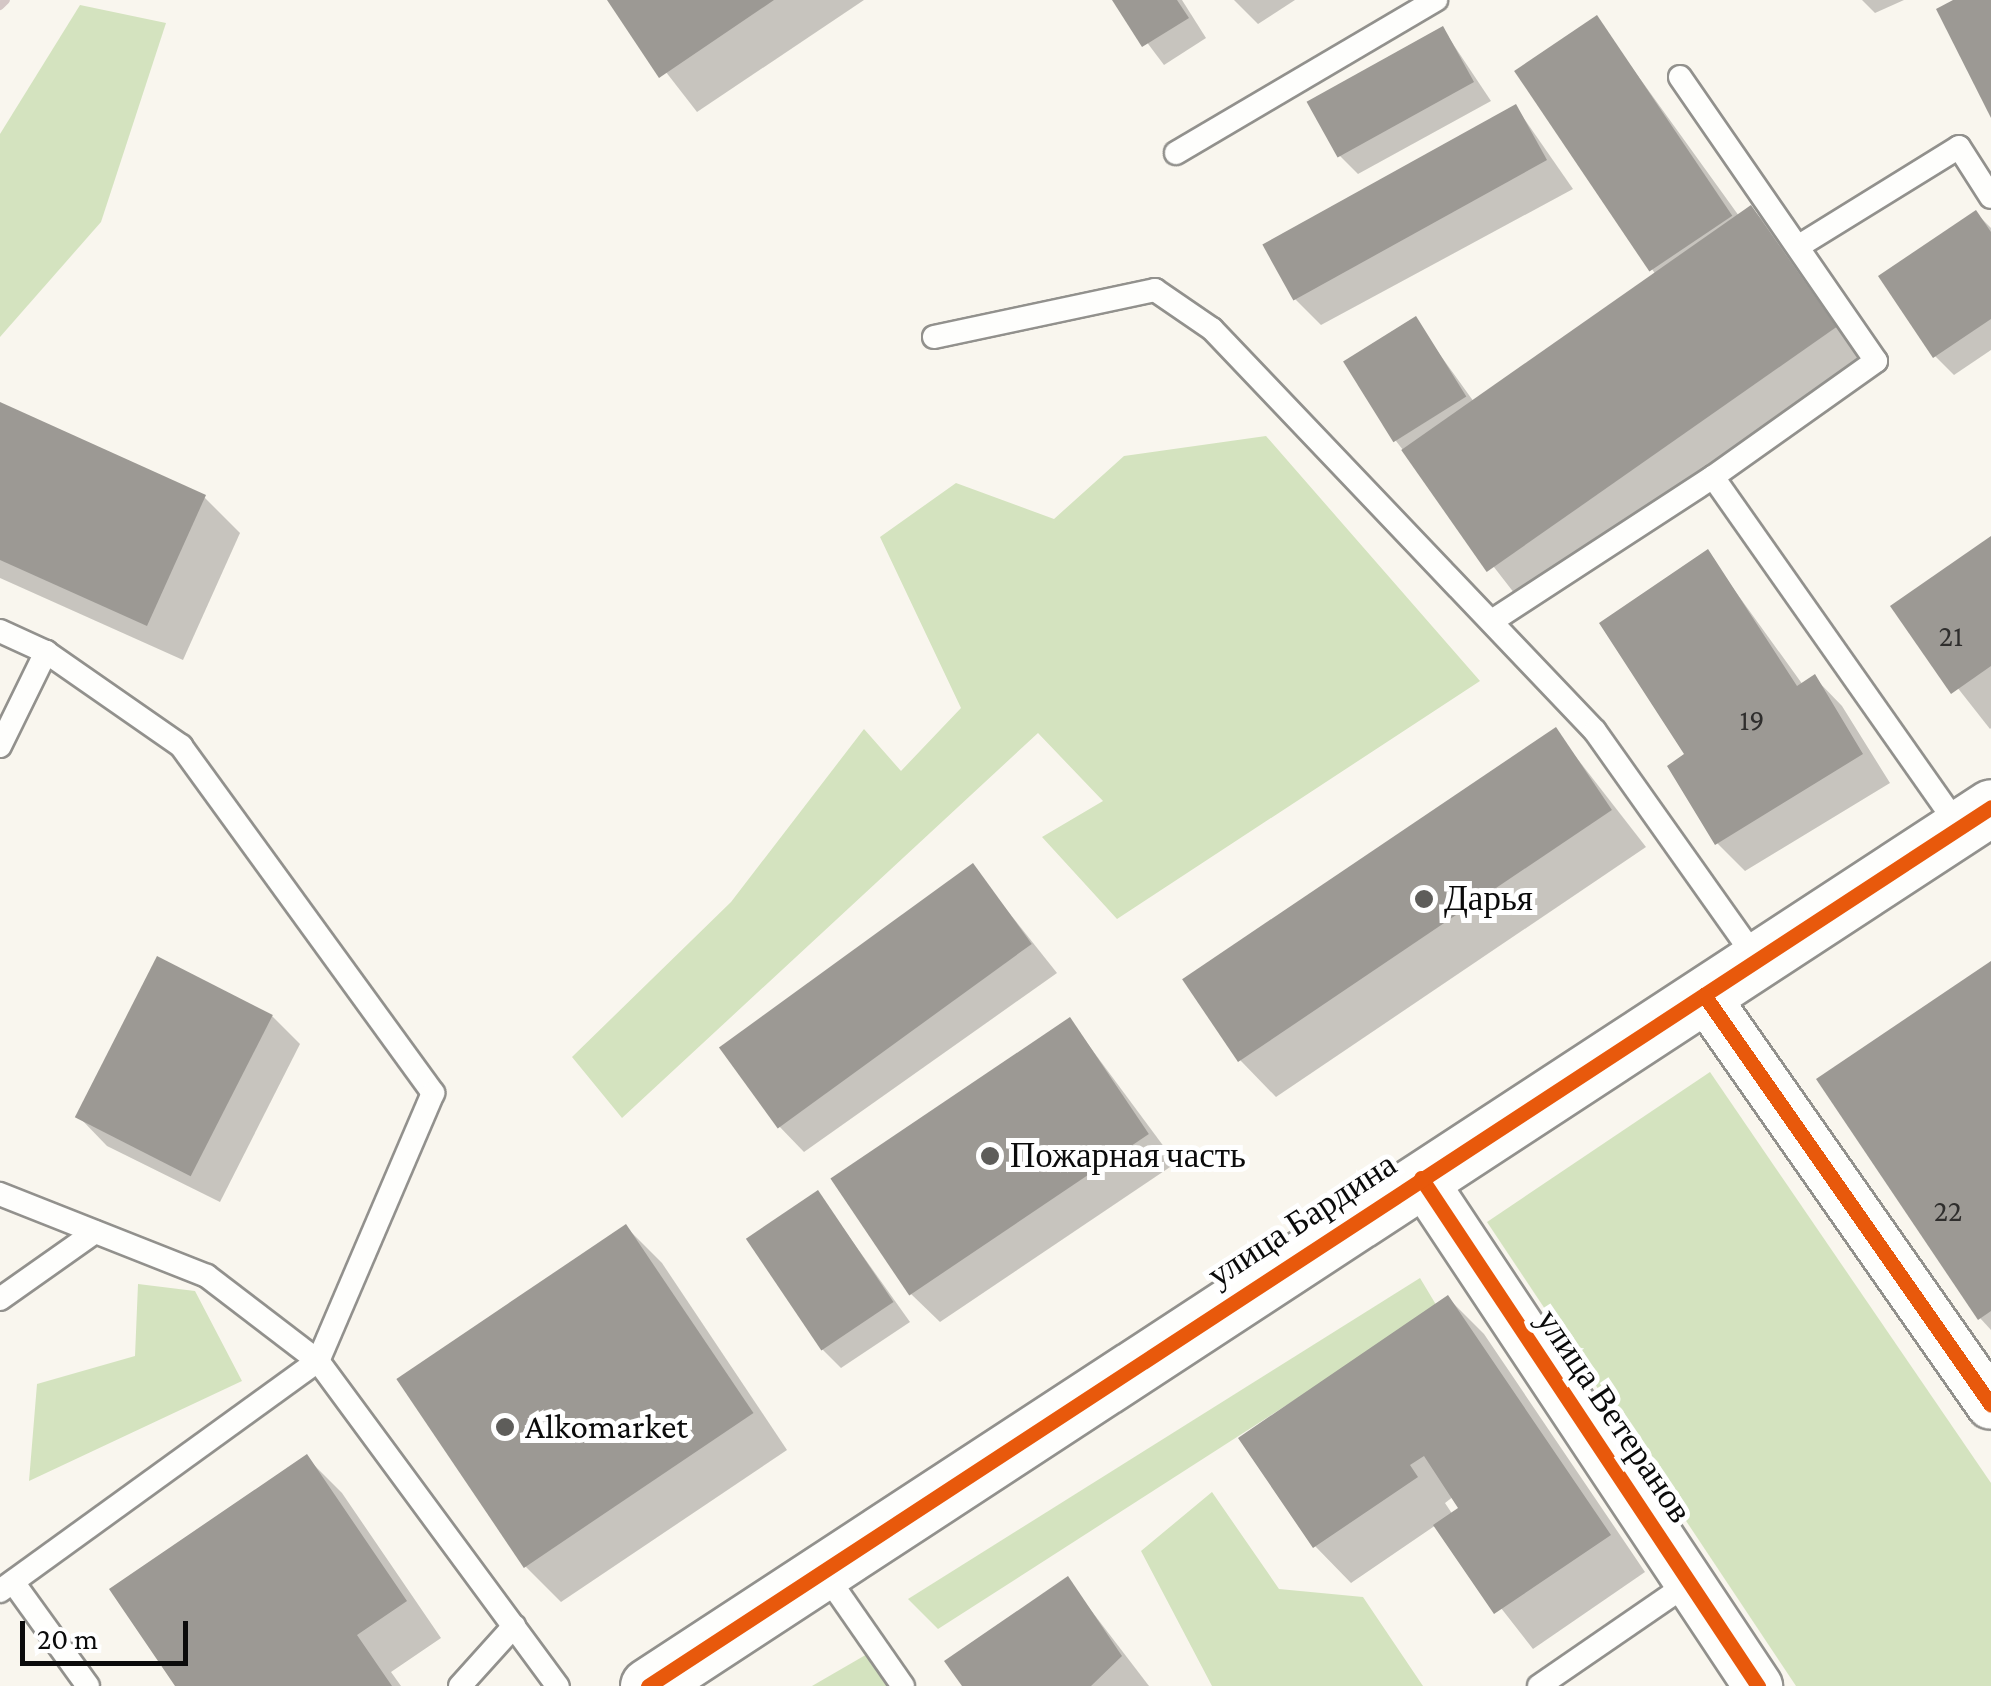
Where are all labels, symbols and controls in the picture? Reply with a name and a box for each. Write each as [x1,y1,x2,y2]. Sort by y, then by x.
house number: 21 [1939,618,1963,654]
house number: 19 [1739,702,1765,738]
place label: Дарья [1444,878,1533,920]
marker: Дарья [1413,888,1435,910]
place label: Пожарная часть [1010,1135,1246,1177]
street label: улица Бардина [1200,1143,1404,1297]
marker: Пожарная часть [979,1145,1001,1167]
house number: 22 [1934,1193,1962,1229]
street label: улица Ветеранов [1527,1301,1701,1531]
place label: Alkomarket [525,1406,688,1448]
marker: Alkomarket [494,1416,516,1438]
scale bar [25,1601,192,1663]
text: 20 m [37,1622,98,1655]

